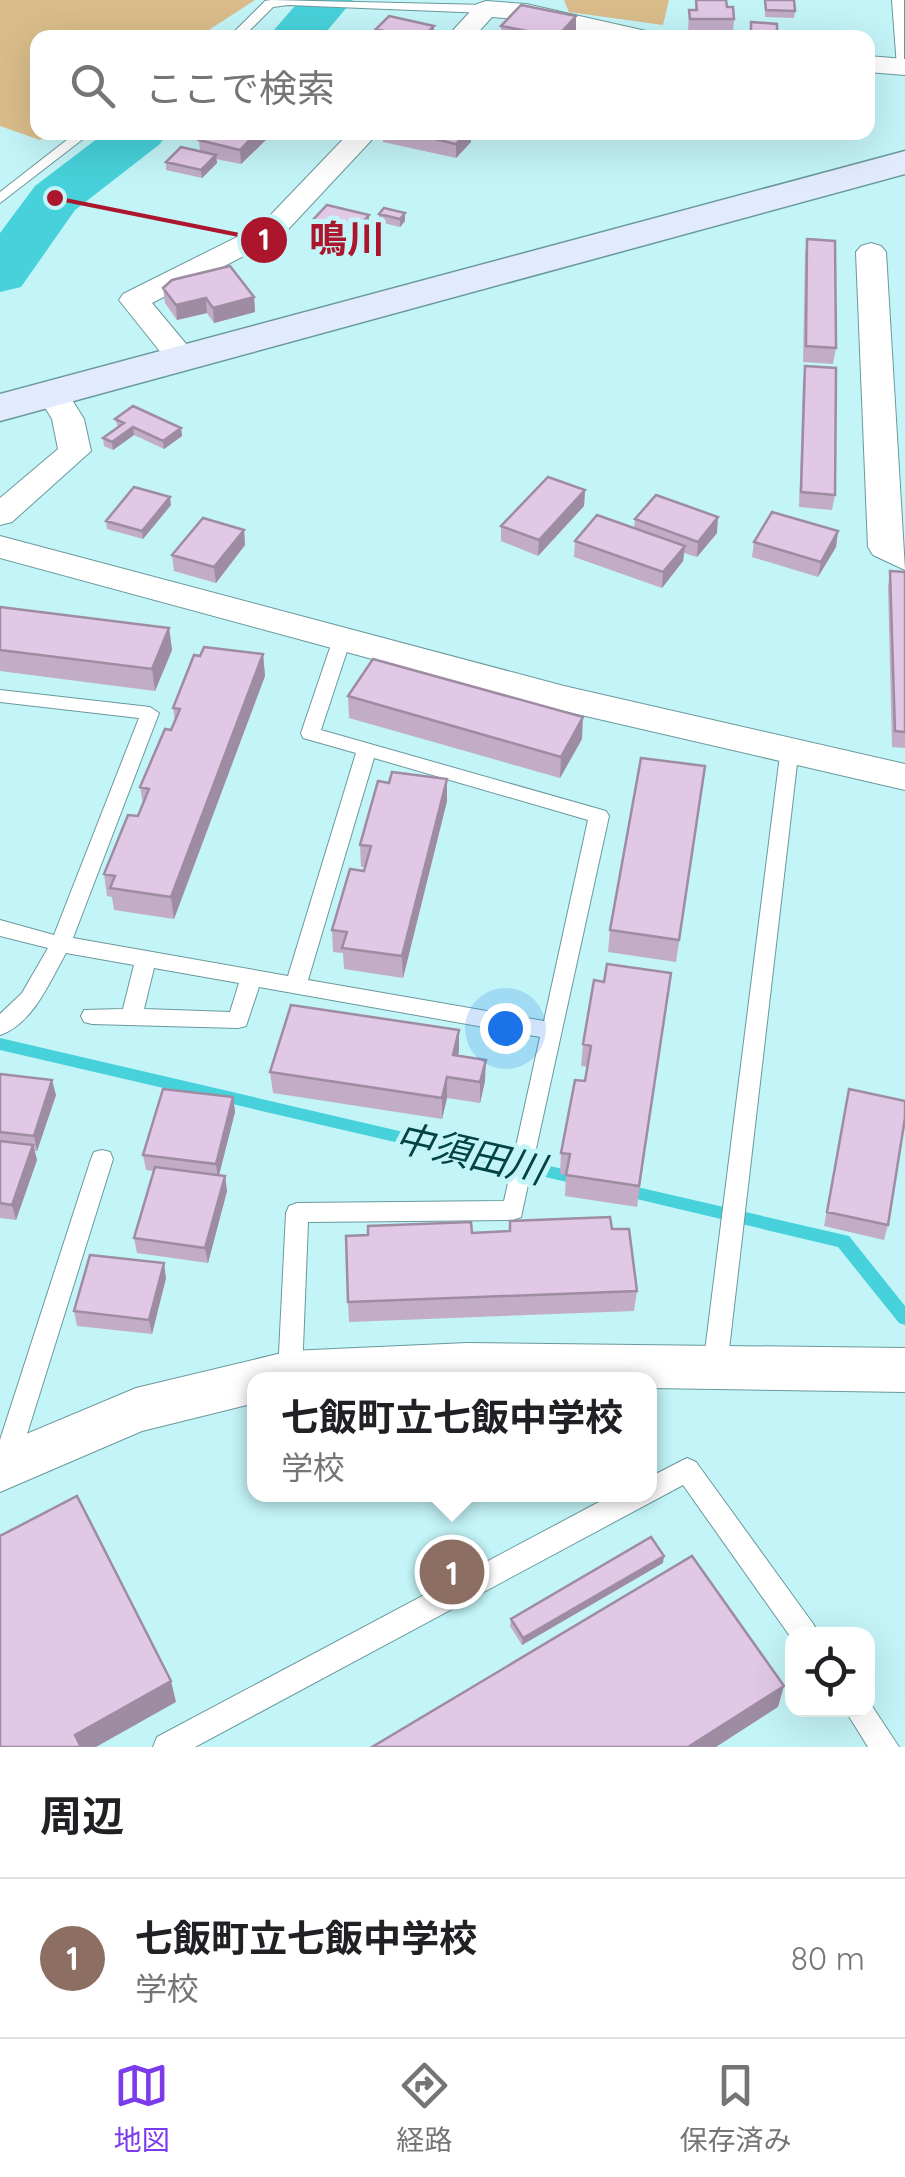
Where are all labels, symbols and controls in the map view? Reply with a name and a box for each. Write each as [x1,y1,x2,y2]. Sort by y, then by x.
search box [30,30,875,140]
icon: search [65,58,120,113]
text: ここで検索 [145,64,335,112]
callout: 鳴川 [239,206,405,274]
text: 鳴川 [309,215,385,263]
text: 1 [258,220,270,258]
your location [480,1003,531,1054]
water label: 中須田川 [391,1113,554,1194]
popup [247,1372,657,1502]
text: 七飯町立七飯中学校 [281,1393,623,1441]
text: 学校 [281,1447,345,1487]
pin: 1 [420,1534,484,1610]
map controls [785,1627,875,1717]
button: locate [785,1627,875,1717]
text: 周辺 [40,1789,124,1842]
text: 七飯町立七飯中学校 [135,1914,477,1962]
text: 1 [66,1938,79,1978]
text: 80 m [791,1938,865,1978]
text: 学校 [135,1968,199,2008]
tab: 地図 [113,2058,170,2158]
tab: 経路 [396,2058,453,2158]
tab: 保存済み [679,2058,792,2158]

